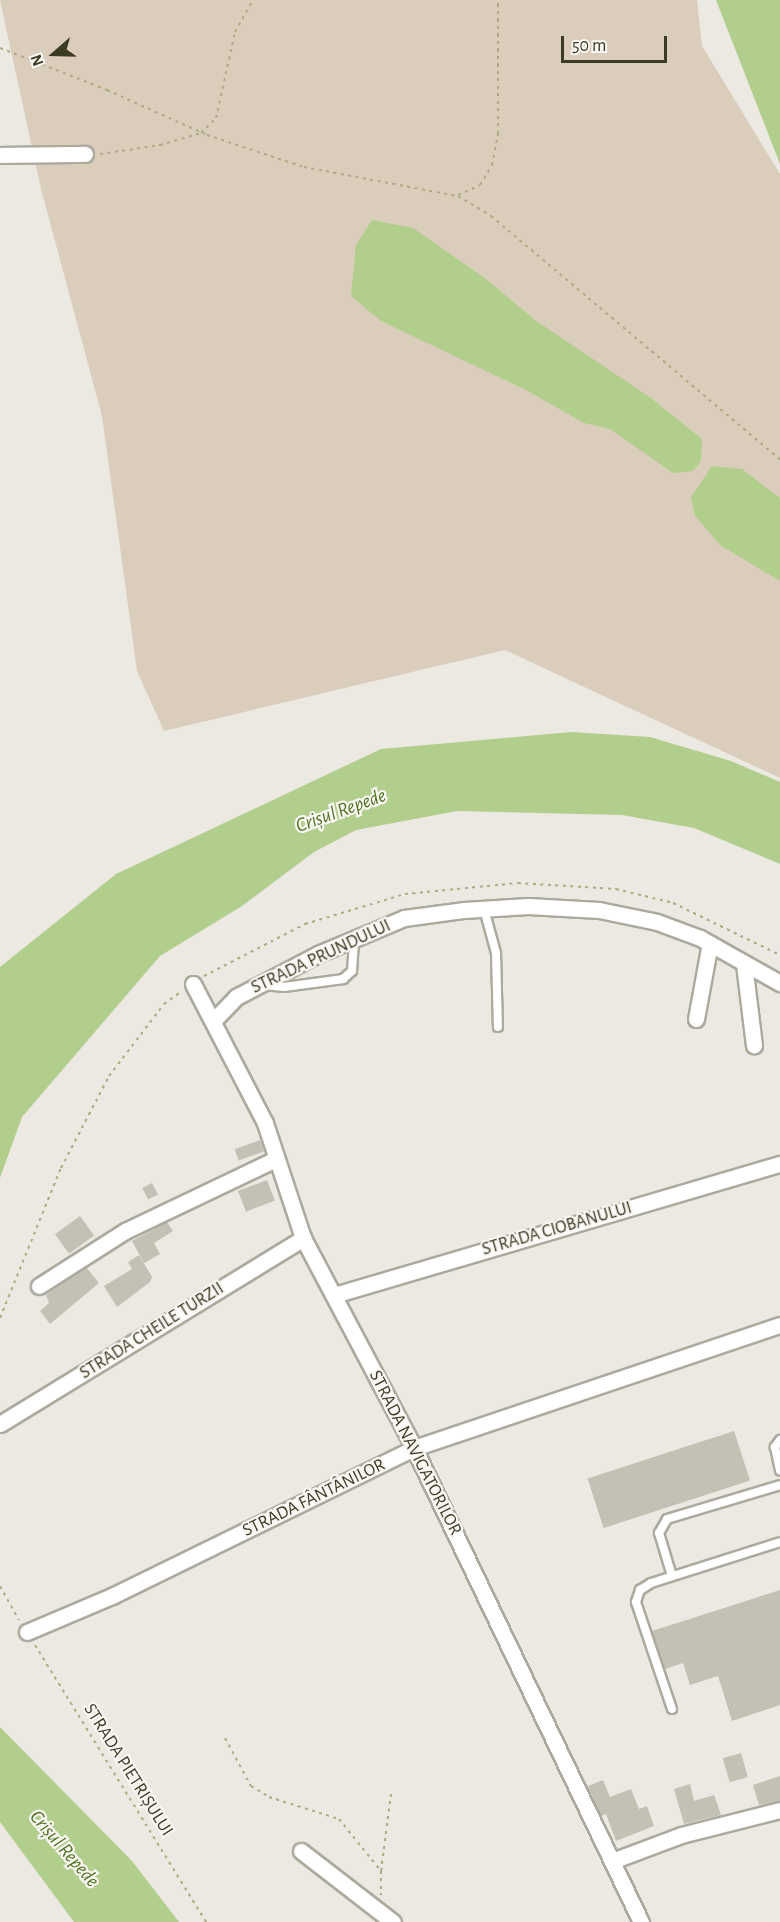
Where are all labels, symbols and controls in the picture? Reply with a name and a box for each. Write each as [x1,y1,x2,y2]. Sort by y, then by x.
north arrow [24,24,84,84]
scale bar [564,24,670,62]
text: 50 m [572,37,606,55]
text: N [28,52,47,68]
water label: Crișul Repede [293,784,389,838]
street label: STRADA PRUNDULUI [248,915,394,999]
street label: STRADA CIOBANULUI [480,1197,634,1261]
street label: STRADA CHEILE TURZII [76,1278,228,1384]
street label: STRADA NAVIGATORILOR [364,1367,466,1539]
street label: STRADA FÂNTÂNILOR [239,1454,389,1542]
street label: STRADA PIETRIȘULUI [79,1700,177,1840]
water label: Crișul Repede [24,1806,104,1892]

